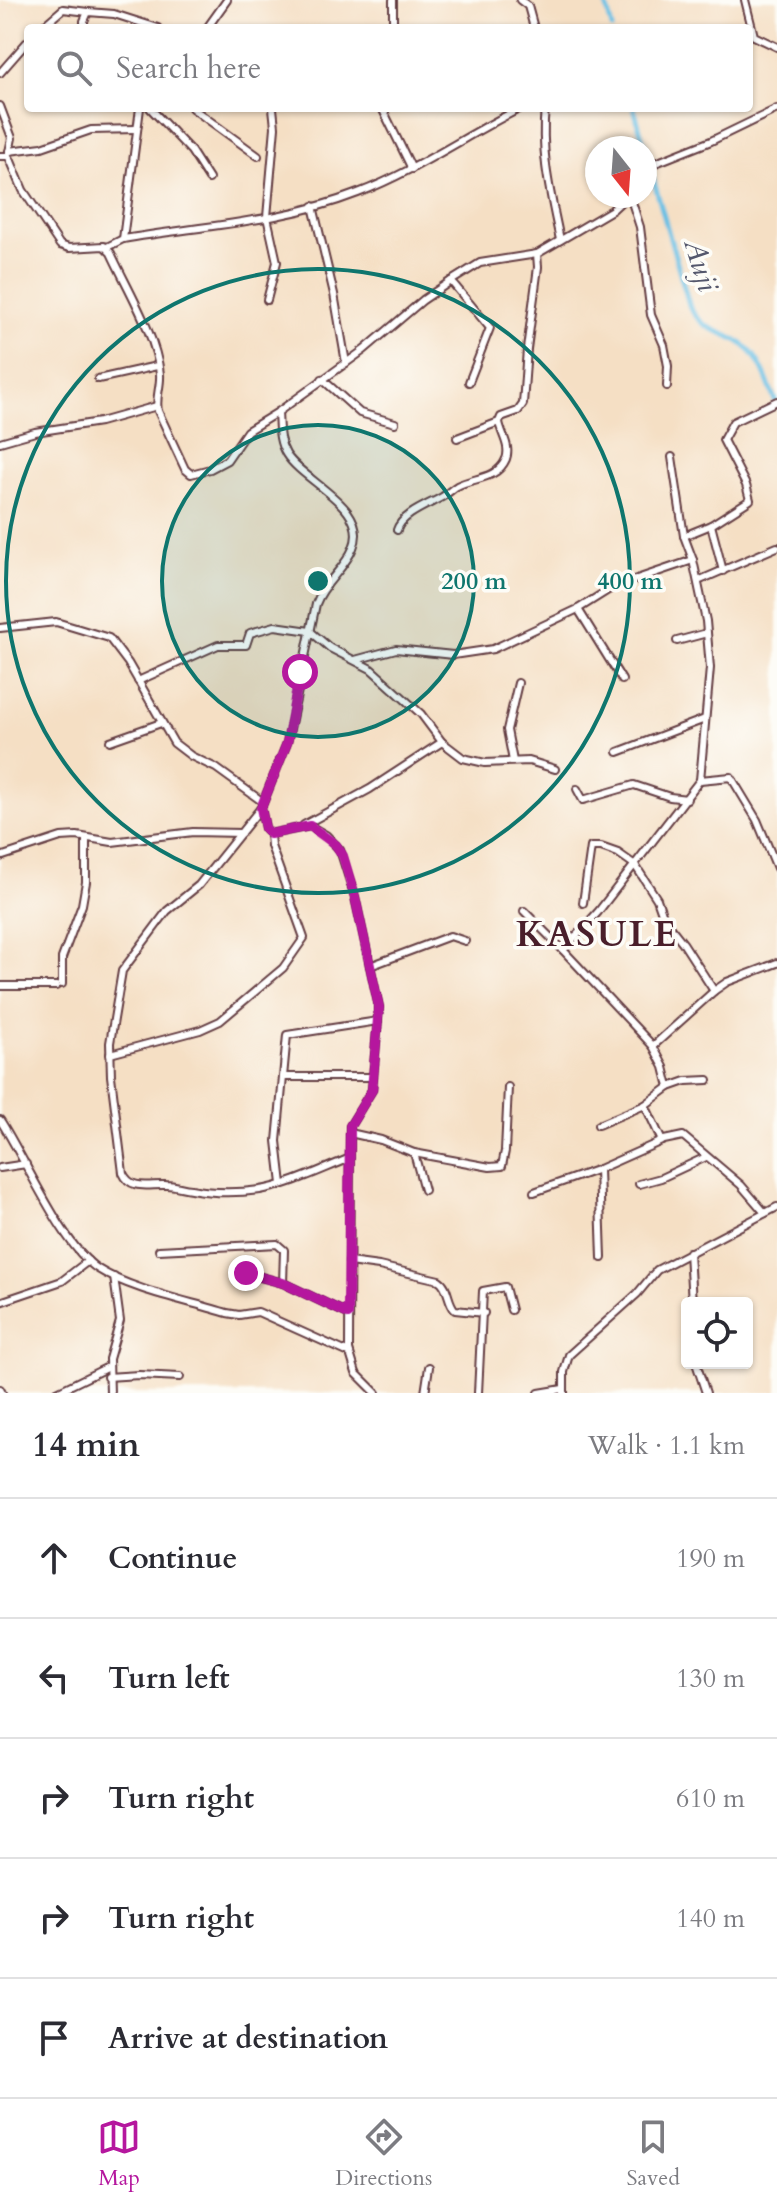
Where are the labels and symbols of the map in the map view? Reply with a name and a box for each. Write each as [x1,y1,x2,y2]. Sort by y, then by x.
north arrow [585,136,657,208]
water label: Auji [673,233,729,297]
text: 200 m [441,565,508,598]
text: 400 m [597,565,664,598]
centre of rings [304,567,332,595]
route start [282,654,318,690]
district label: KASULE [516,910,678,959]
route end [228,1255,264,1291]

